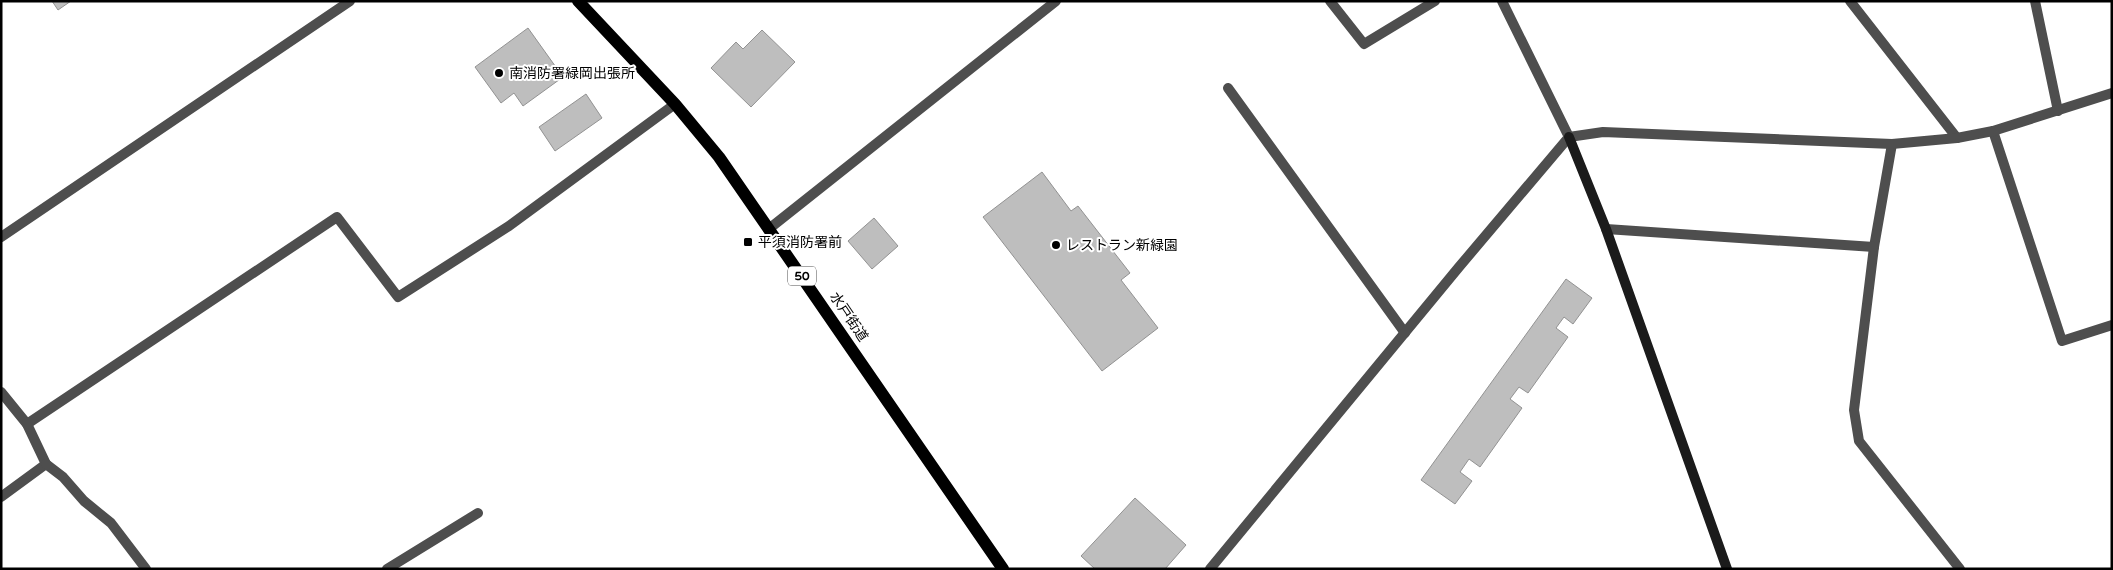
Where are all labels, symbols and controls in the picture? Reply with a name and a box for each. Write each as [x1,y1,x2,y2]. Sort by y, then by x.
place label: 南消防署緑岡出張所 [509,65,635,82]
marker: 南消防署緑岡出張所 [493,67,505,79]
place label: 平須消防署前 [758,234,842,251]
marker: 平須消防署前 [742,236,754,248]
place label: レストラン新緑園 [1066,237,1178,254]
marker: レストラン新緑園 [1050,239,1062,251]
road number: 50 [788,266,816,286]
street label: 水戸街道 [826,289,872,345]

